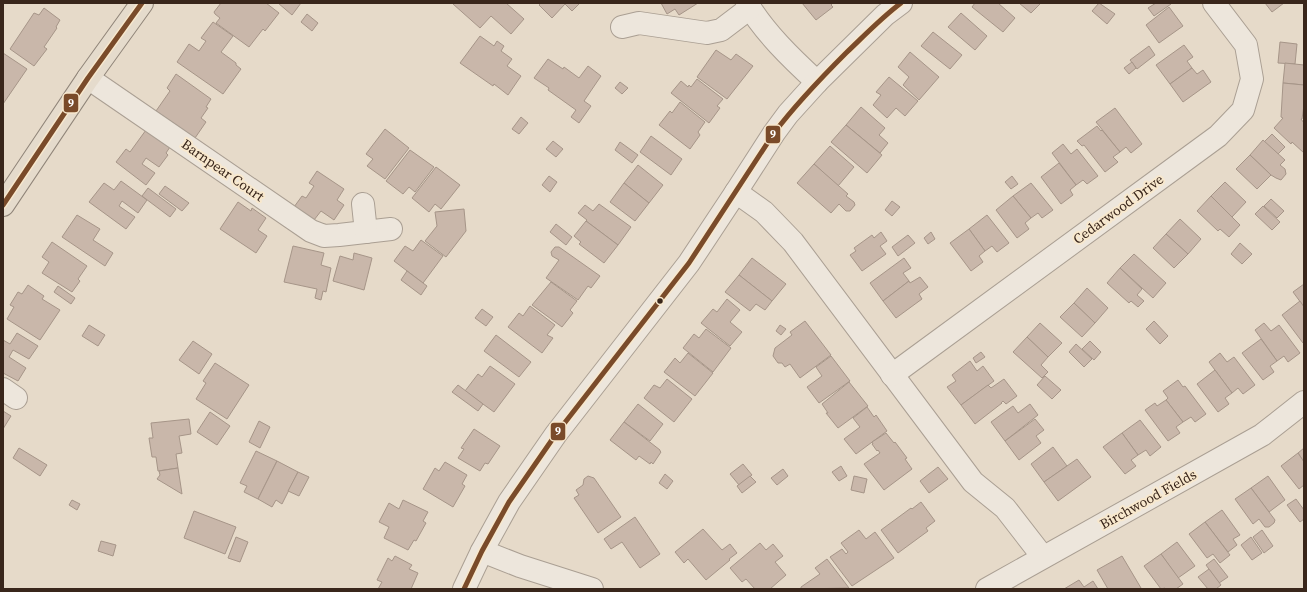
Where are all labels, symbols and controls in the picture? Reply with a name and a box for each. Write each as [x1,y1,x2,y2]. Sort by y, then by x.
line badge: 9 [63,93,79,113]
text: 9 [68,96,74,111]
line badge: 9 [765,125,781,144]
text: 9 [770,127,776,142]
street label: Barnpear Court [178,134,269,206]
street label: Cedarwood Drive [1069,169,1167,249]
unlabelled marker [655,296,665,306]
line badge: 9 [550,422,566,441]
text: 9 [555,424,561,439]
street label: Birchwood Fields [1096,464,1200,534]

